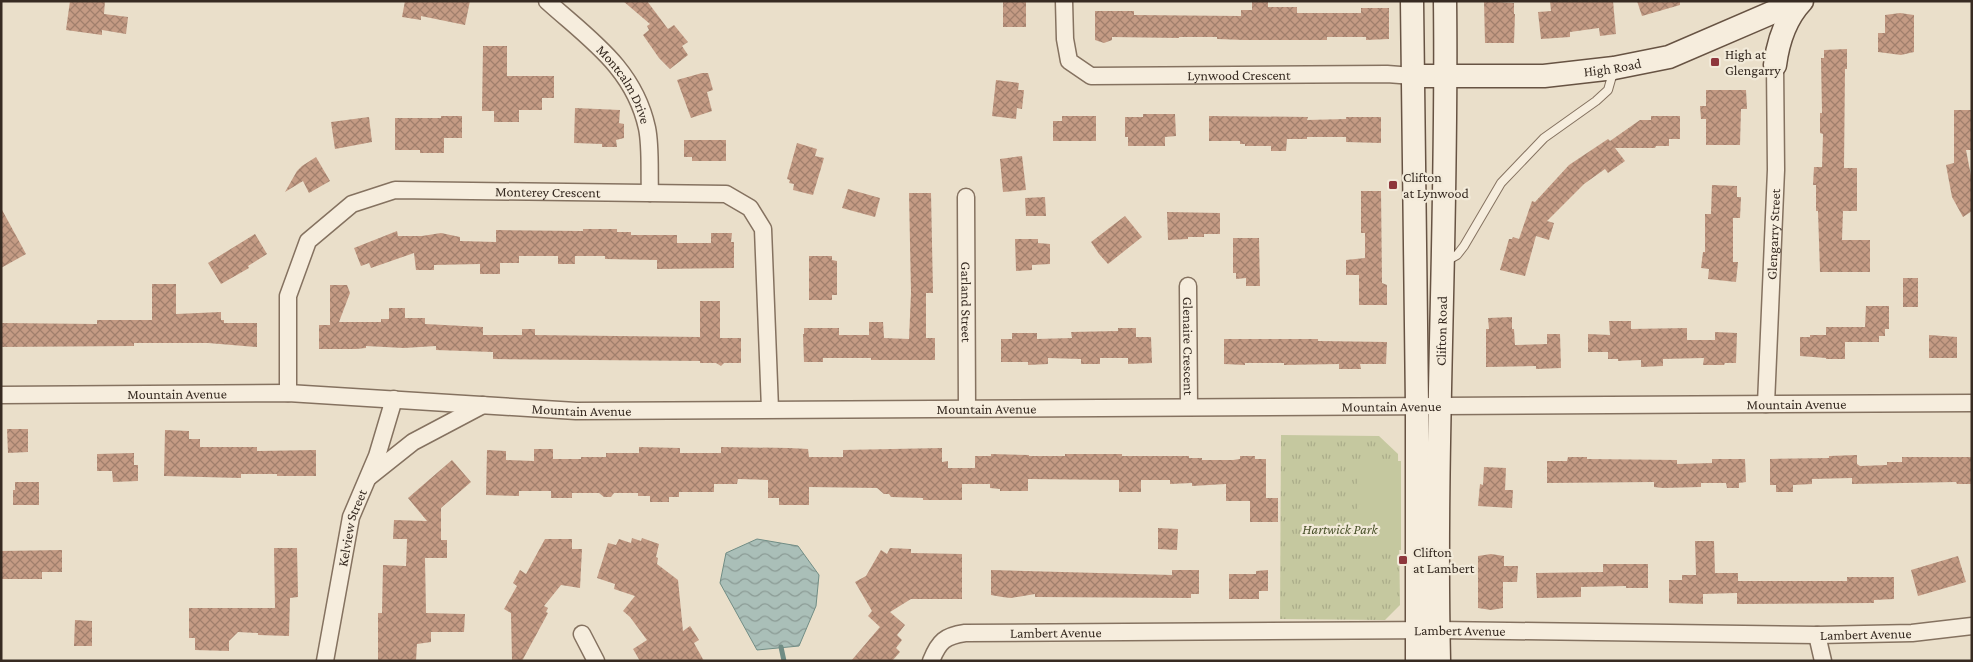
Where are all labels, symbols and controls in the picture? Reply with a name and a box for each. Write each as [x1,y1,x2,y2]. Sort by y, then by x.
street label: Montcalm Drive [593,42,654,126]
place label: High at Glengarry [1725,46,1781,78]
street label: High Road [1583,55,1643,79]
marker: High at Glengarry [1709,56,1721,68]
street label: Lynwood Crescent [1187,67,1291,83]
place label: Clifton at Lynwood [1403,169,1469,201]
marker: Clifton at Lynwood [1387,179,1399,191]
street label: Monterey Crescent [495,183,601,200]
street label: Glengarry Street [1763,188,1783,280]
street label: Garland Street [958,262,975,343]
street label: Clifton Road [1432,295,1450,366]
street label: Glenaire Crescent [1180,297,1197,396]
street label: Mountain Avenue [127,385,227,402]
street label: Mountain Avenue [1747,396,1846,412]
street label: Mountain Avenue [1342,398,1441,415]
street label: Mountain Avenue [531,400,631,419]
street label: Mountain Avenue [937,400,1036,417]
street label: Kelview Street [334,486,370,568]
park label: Hartwick Park [1302,521,1379,537]
place label: Clifton at Lambert [1413,544,1475,576]
marker: Clifton at Lambert [1397,554,1409,566]
street label: Lambert Avenue [1414,622,1506,639]
street label: Lambert Avenue [1010,624,1102,641]
street label: Lambert Avenue [1820,625,1912,643]

